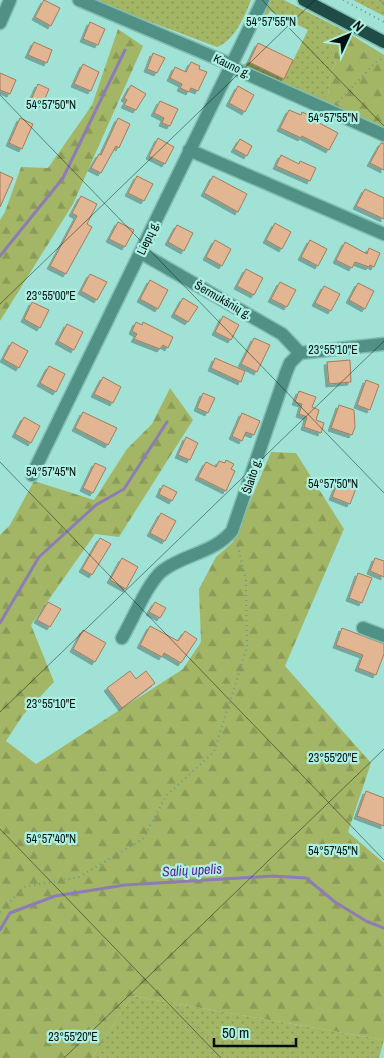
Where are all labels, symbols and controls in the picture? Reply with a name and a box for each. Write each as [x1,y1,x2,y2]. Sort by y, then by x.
north arrow [324,10,374,60]
text: 54°57'55"N [246,14,296,30]
text: N [349,17,368,35]
street label: Kauno g. [211,50,253,82]
text: 54°57'50"N [26,97,76,113]
text: 54°57'55"N [308,110,358,126]
street label: Liepų g. [133,218,163,258]
street label: Šermukšnių g. [192,277,254,323]
text: 23°55'00"E [26,288,76,304]
text: 23°55'10"E [308,342,358,358]
street label: Šlaito g. [239,456,265,496]
text: 54°57'45"N [26,464,76,480]
text: 54°57'50"N [308,476,358,492]
text: 23°55'10"E [26,696,76,712]
text: 23°55'20"E [308,750,358,766]
text: 54°57'40"N [26,831,76,847]
text: 54°57'45"N [308,843,358,859]
water label: Salių upelis [162,859,223,881]
scale bar [214,1016,296,1048]
text: 50 m [222,1022,249,1043]
text: 23°55'20"E [48,1029,98,1045]

